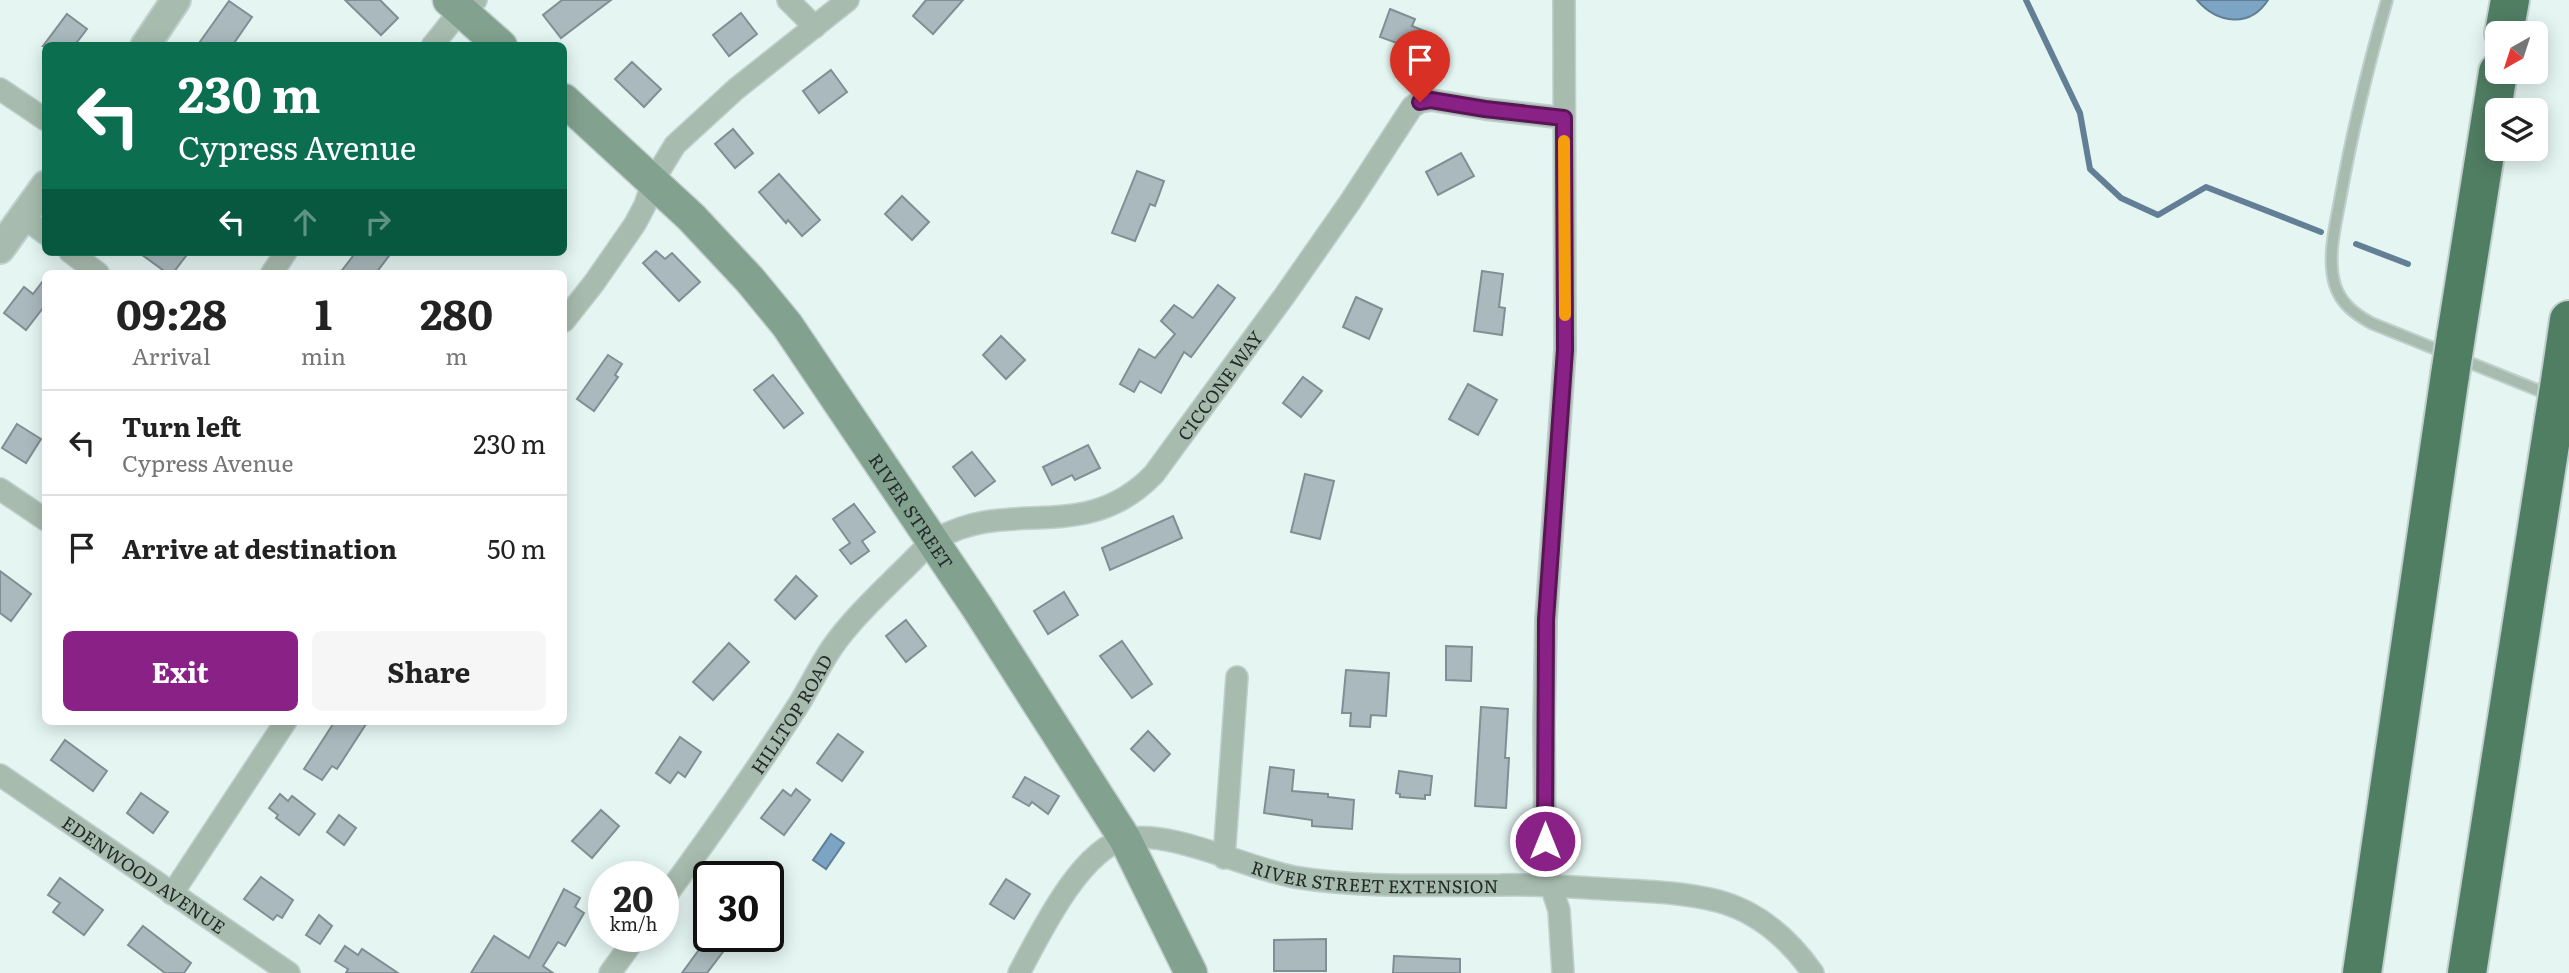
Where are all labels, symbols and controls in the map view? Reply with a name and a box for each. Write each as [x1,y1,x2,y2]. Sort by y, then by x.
north arrow [2485,21,2548,84]
map controls [2485,21,2548,161]
pin [1390,30,1450,102]
icon: arrive [1401,41,1439,79]
text: 230 m [178,55,321,128]
icon: left [63,70,154,161]
button: layers [2485,98,2548,161]
text: Cypress Avenue [178,122,416,170]
icon: left [213,203,251,241]
icon: ahead [286,203,324,241]
icon: right [359,203,397,241]
text: 09:28 [116,281,227,343]
text: 1 [315,281,332,343]
text: 280 [420,281,493,343]
street label: CICCONE WAY [1170,324,1269,445]
text: Arrival [132,338,211,372]
text: min [301,338,346,372]
text: m [445,338,468,372]
text: Turn left [122,406,241,445]
text: 230 m [473,423,546,462]
icon: left [63,424,101,462]
text: Cypress Avenue [122,445,293,479]
street label: RIVER STREET [863,447,961,574]
text: Arrive at destination [122,528,397,567]
text: 50 m [487,528,546,567]
icon: arrive [63,529,101,567]
button: Exit [63,631,298,711]
button: Share [312,631,546,711]
street label: HILLTOP ROAD [743,649,838,779]
position arrow [1508,804,1582,878]
street label: EDENWOOD AVENUE [57,808,232,940]
street label: RIVER STREET EXTENSION [1248,853,1499,899]
speed limit sign: 30 [693,861,784,952]
text: 20 [613,871,654,923]
text: km/h [610,910,657,937]

